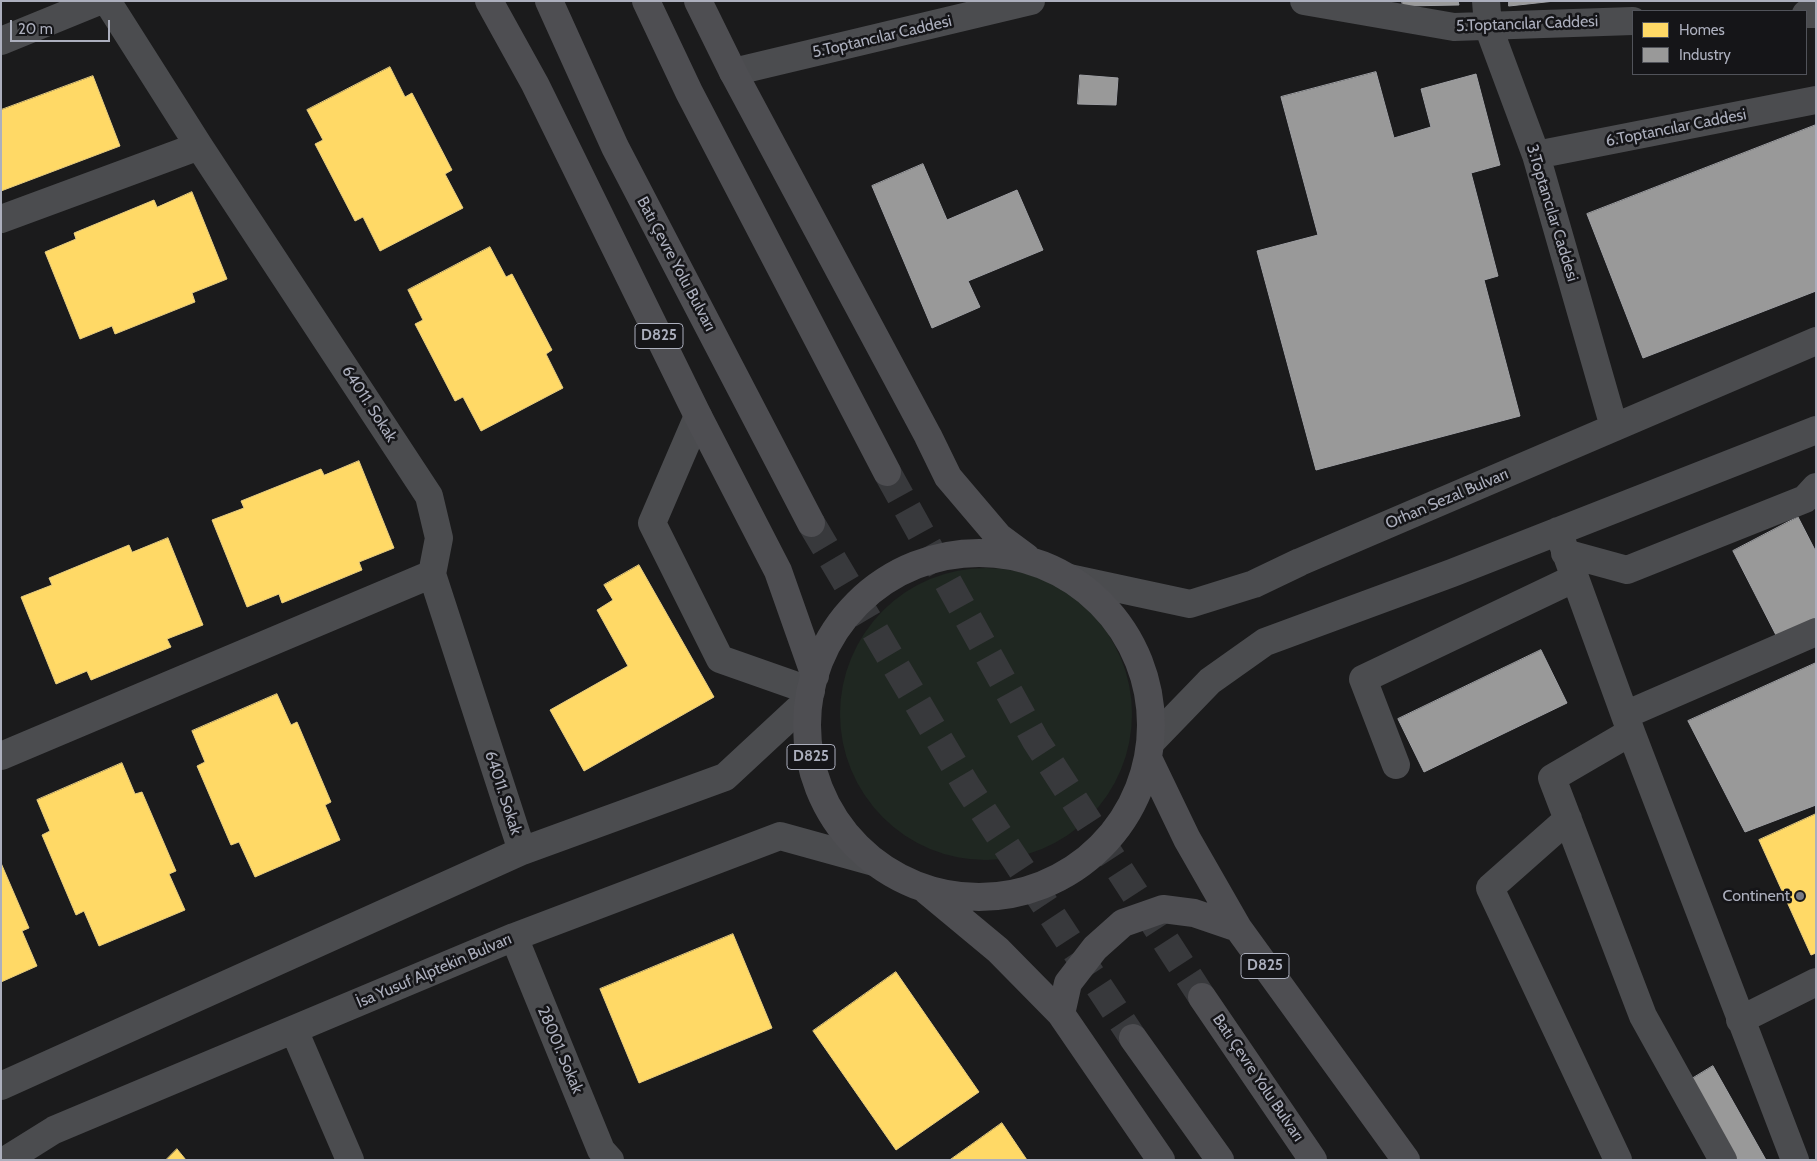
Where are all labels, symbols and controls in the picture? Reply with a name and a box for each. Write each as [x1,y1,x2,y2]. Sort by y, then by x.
scale bar [12,10,112,42]
legend [1632,10,1807,75]
street label: 5.Toptancılar Caddesi [810,12,954,62]
street label: 5.Toptancılar Caddesi [1455,12,1599,36]
text: 20 m [18,20,53,38]
text: Homes [1679,21,1725,39]
text: Industry [1679,46,1731,64]
street label: 6.Toptancılar Caddesi [1604,105,1748,151]
street label: 3.Toptancılar Caddesi [1522,142,1582,284]
street label: Batı Çevre Yolu Bulvarı [632,194,720,334]
road number: D825 [635,324,683,348]
street label: 64011. Sokak [337,362,401,446]
street label: Orhan Sezal Bulvarı [1383,464,1511,534]
road number: D825 [787,744,835,770]
street label: 64011. Sokak [480,749,526,837]
place label: Continent [1723,886,1790,906]
marker: Continent [1794,890,1806,902]
street label: İsa Yusuf Alptekin Bulvarı [354,930,514,1012]
road number: D825 [1241,954,1289,978]
street label: 28001. Sokak [533,1004,587,1096]
street label: Batı Çevre Yolu Bulvarı [1208,1011,1308,1145]

